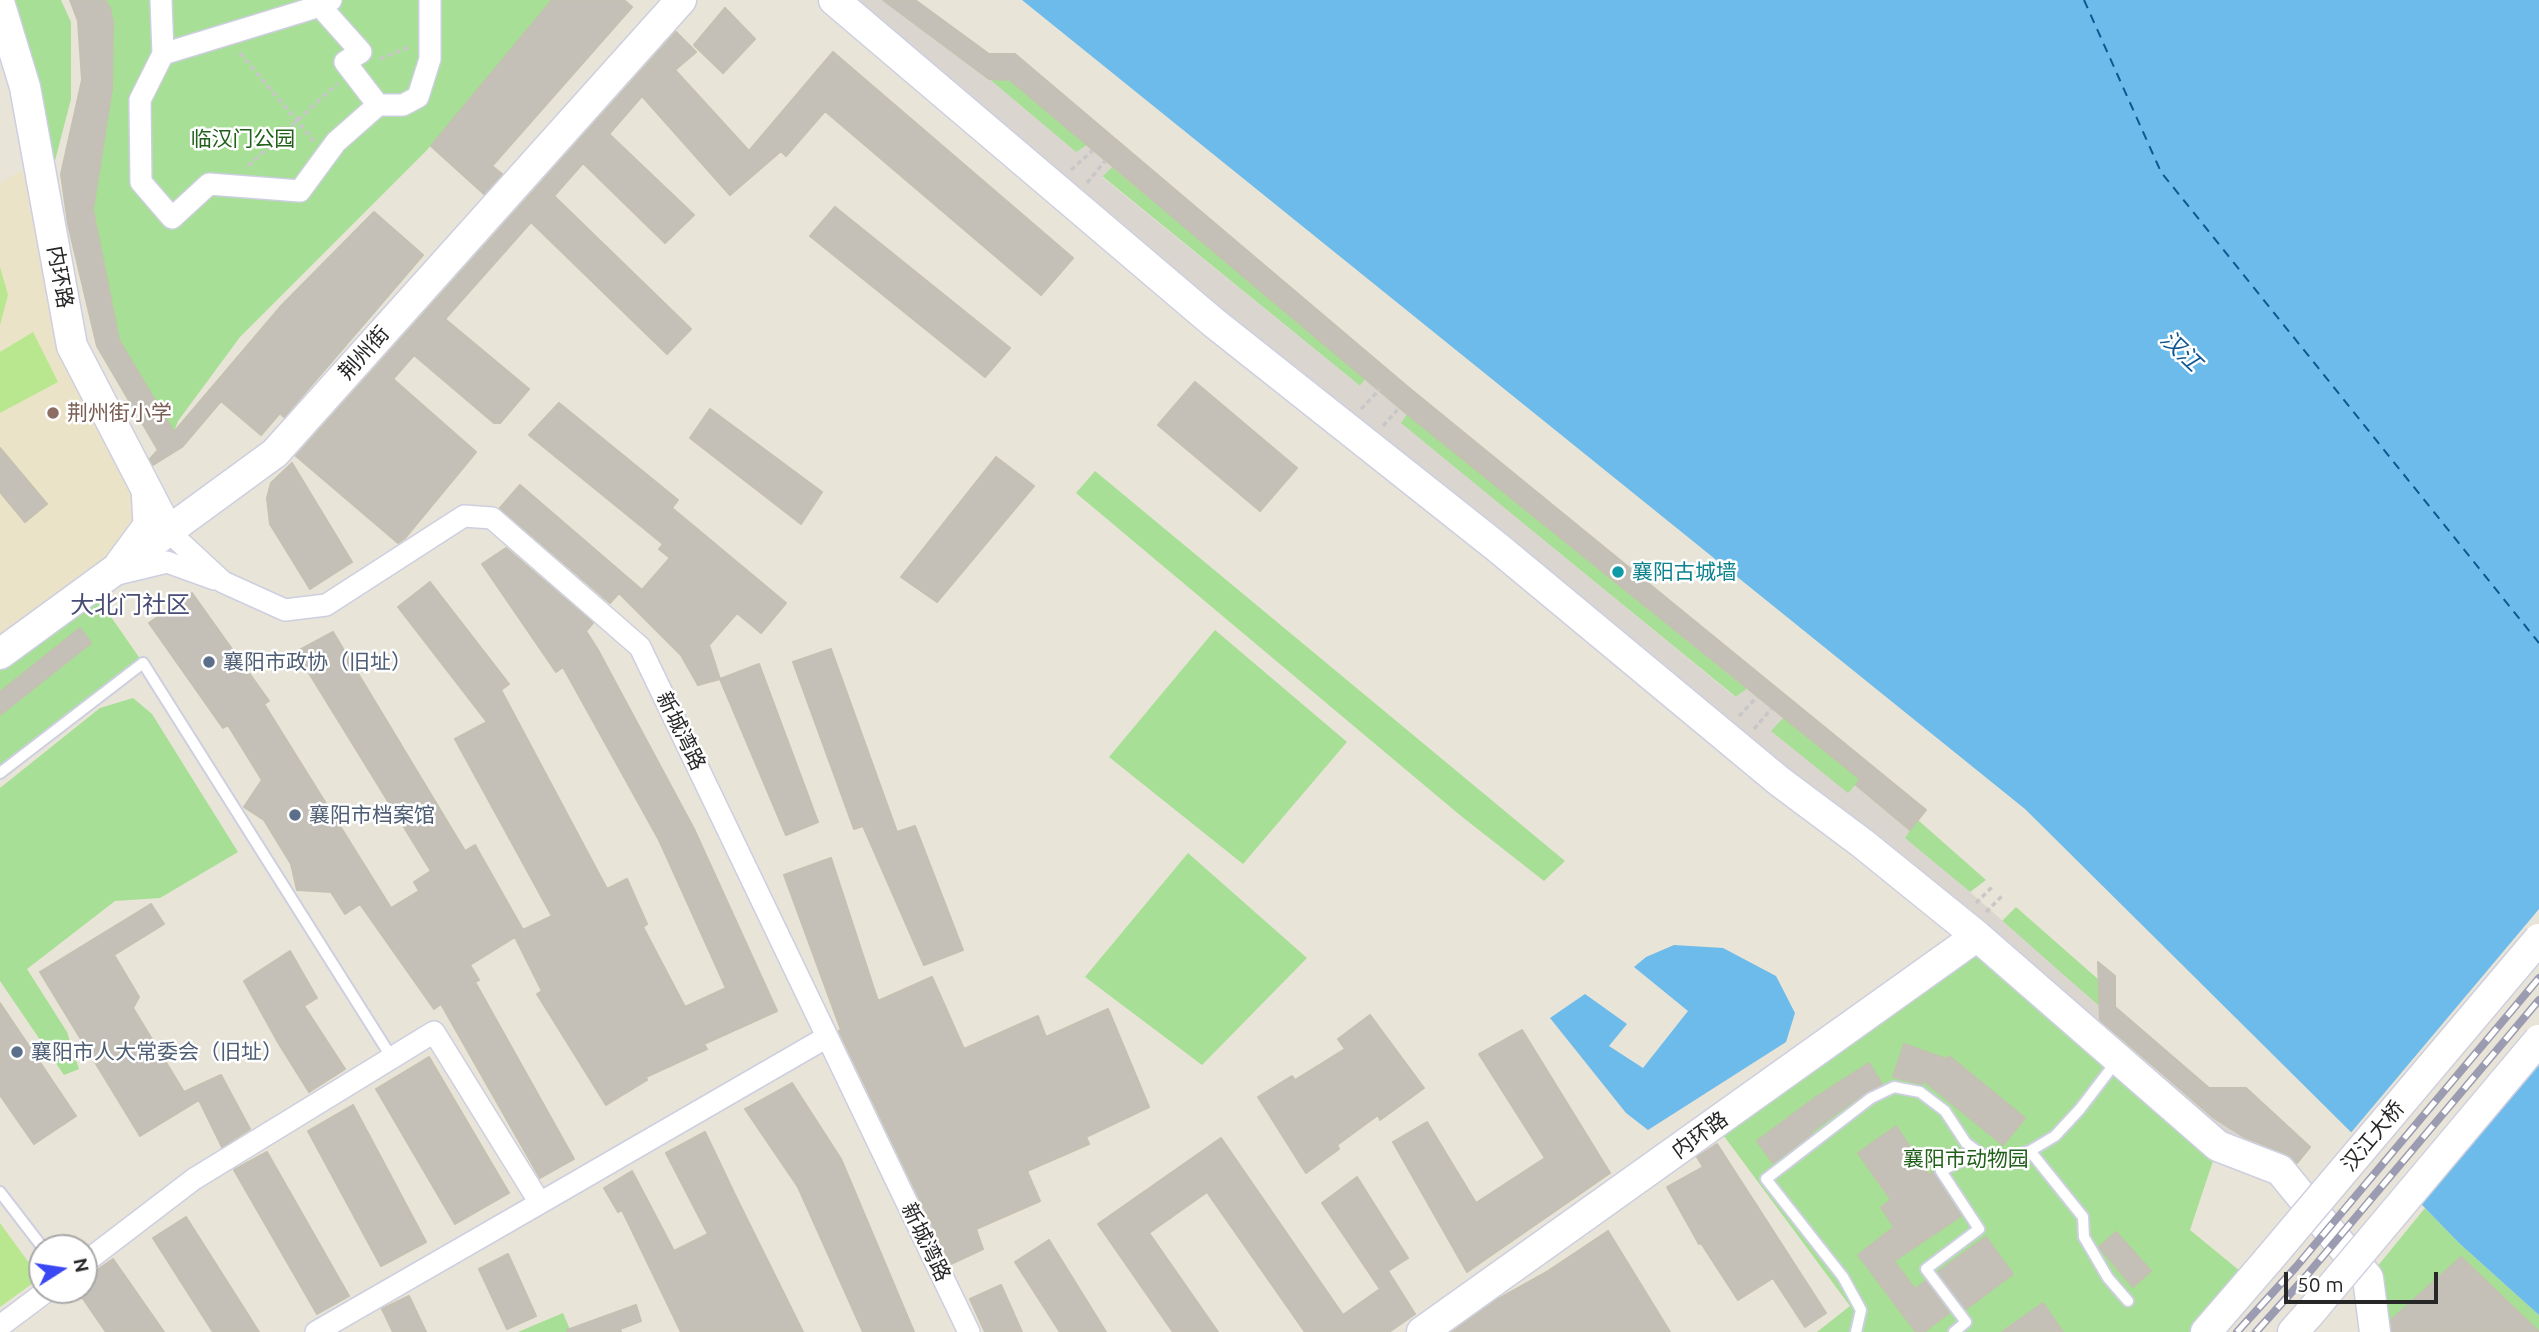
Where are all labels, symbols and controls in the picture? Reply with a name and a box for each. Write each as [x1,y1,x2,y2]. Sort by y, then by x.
park label: 临汉门公园 [191,126,295,152]
street label: 内环路 [42,244,78,310]
street label: 荆州街 [334,321,394,385]
water label: 汉江 [2155,325,2207,377]
place label: 荆州街小学 [67,400,172,426]
marker: 荆州街小学 [45,405,61,421]
place label: 襄阳古城墙 [1632,559,1737,585]
marker: 襄阳古城墙 [1610,564,1626,580]
district label: 大北门社区 [70,591,190,619]
place label: 襄阳市政协（旧址） [223,649,412,675]
marker: 襄阳市政协（旧址） [201,654,217,670]
street label: 新城湾路 [651,688,711,774]
place label: 襄阳市档案馆 [309,802,435,828]
marker: 襄阳市档案馆 [287,807,303,823]
place label: 襄阳市人大常委会（旧址） [31,1039,283,1065]
marker: 襄阳市人大常委会（旧址） [9,1044,25,1060]
street label: 汉江大桥 [2336,1096,2410,1176]
street label: 内环路 [1667,1106,1733,1164]
park label: 襄阳市动物园 [1903,1146,2029,1172]
street label: 新城湾路 [896,1199,956,1285]
north arrow [28,1234,98,1304]
text: N [69,1256,94,1274]
scale bar [2287,1258,2441,1302]
text: 50 m [2297,1272,2344,1296]

